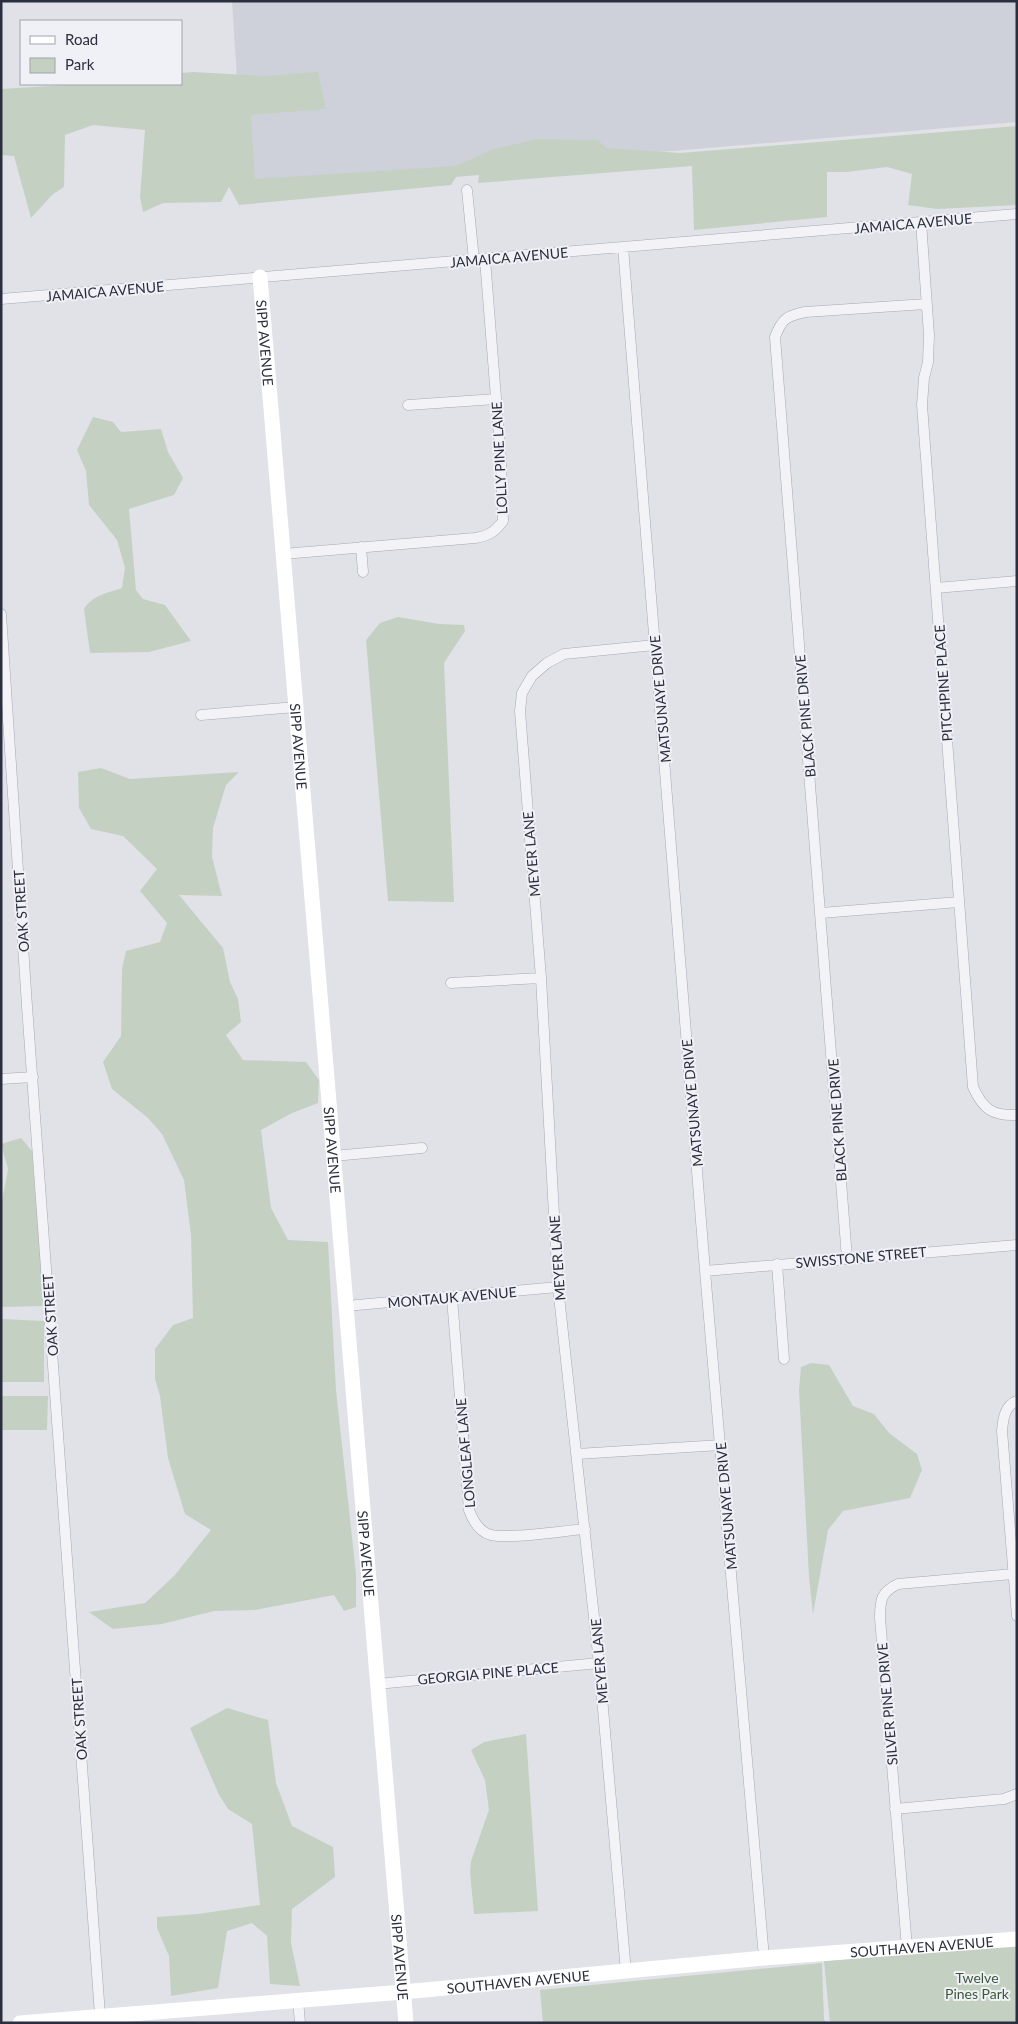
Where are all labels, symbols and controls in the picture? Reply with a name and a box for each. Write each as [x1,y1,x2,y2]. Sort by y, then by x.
legend [20,20,182,85]
text: Road [65,30,98,48]
text: Park [65,55,95,73]
street label: JAMAICA AVENUE [853,209,973,237]
street label: JAMAICA AVENUE [449,243,569,271]
street label: JAMAICA AVENUE [45,277,165,305]
street label: SIPP AVENUE [253,299,278,387]
street label: LOLLY PINE LANE [488,401,510,515]
street label: PITCHPINE PLACE [930,624,956,742]
street label: MATSUNAYE DRIVE [646,634,674,764]
street label: BLACK PINE DRIVE [791,654,819,778]
street label: SIPP AVENUE [287,703,311,790]
street label: MEYER LANE [519,811,543,897]
street label: OAK STREET [10,869,32,953]
street label: MATSUNAYE DRIVE [678,1038,706,1168]
street label: BLACK PINE DRIVE [824,1058,850,1182]
street label: SIPP AVENUE [321,1106,345,1194]
street label: MEYER LANE [546,1215,568,1301]
street label: SWISSTONE STREET [795,1243,928,1271]
street label: OAK STREET [39,1273,61,1357]
street label: MONTAUK AVENUE [387,1283,517,1311]
street label: LONGLEAF LANE [452,1397,478,1509]
street label: MATSUNAYE DRIVE [712,1441,740,1571]
street label: SIPP AVENUE [355,1510,379,1597]
street label: MEYER LANE [587,1618,611,1704]
street label: SILVER PINE DRIVE [873,1642,901,1766]
street label: GEORGIA PINE PLACE [417,1658,559,1688]
street label: OAK STREET [68,1677,90,1761]
street label: SIPP AVENUE [388,1913,413,2001]
street label: SOUTHAVEN AVENUE [849,1932,994,1960]
street label: SOUTHAVEN AVENUE [446,1966,591,1996]
park label: Twelve Pines Park [945,1969,1010,2002]

